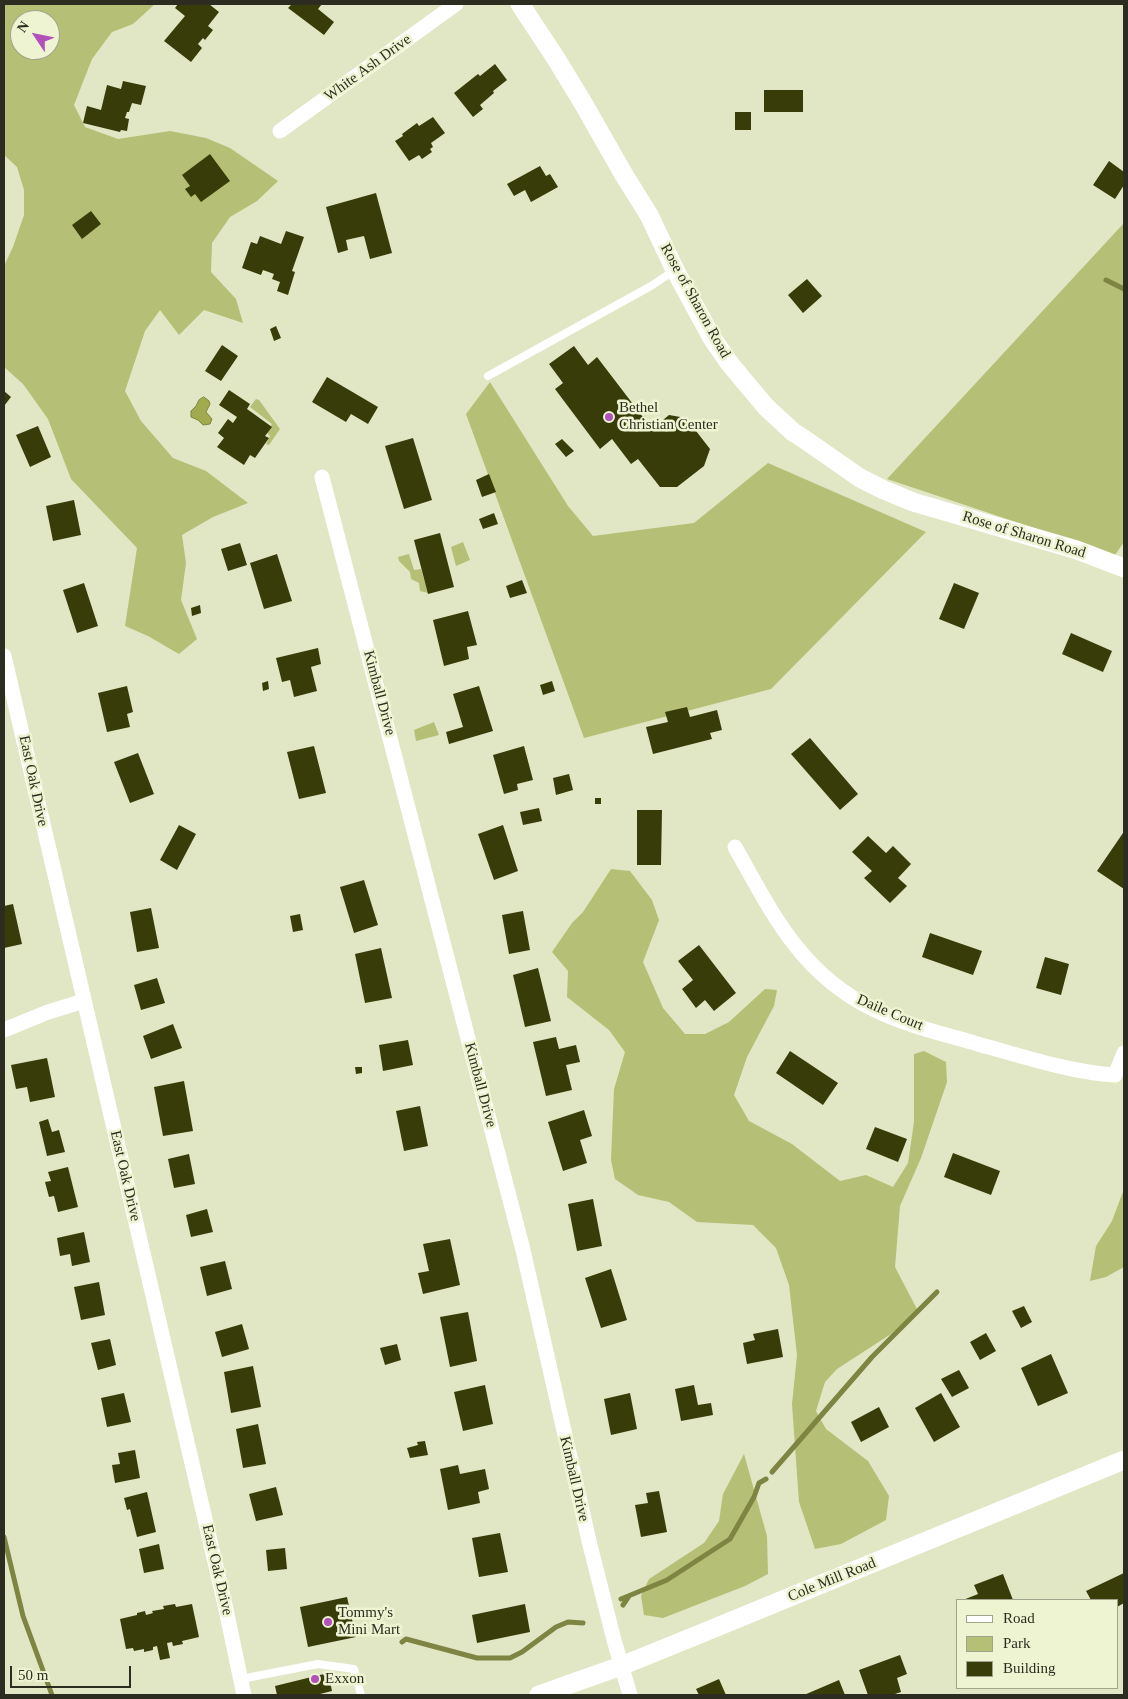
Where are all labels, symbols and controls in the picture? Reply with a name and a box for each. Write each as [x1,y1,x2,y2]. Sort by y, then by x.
north arrow [10,10,60,60]
text: N [14,19,32,35]
street label: White Ash Drive [321,31,415,105]
street label: Rose of Sharon Road [656,241,734,361]
place label: Bethel Christian Center [619,399,718,434]
marker: Bethel Christian Center [603,411,615,423]
street label: Rose of Sharon Road [960,508,1088,562]
street label: Kimball Drive [359,649,399,737]
street label: East Oak Drive [15,734,51,828]
street label: Daile Court [854,991,926,1035]
street label: Kimball Drive [460,1041,500,1129]
street label: East Oak Drive [106,1129,144,1223]
street label: Kimball Drive [555,1435,593,1523]
street label: East Oak Drive [198,1523,236,1617]
street label: Cole Mill Road [785,1554,879,1606]
legend [956,1599,1118,1689]
place label: Tommy's Mini Mart [338,1604,400,1639]
text: Road [1003,1610,1035,1626]
marker: Tommy's Mini Mart [322,1616,334,1628]
text: Park [1003,1635,1031,1651]
scale bar [12,1656,134,1688]
text: Building [1003,1660,1056,1676]
text: 50 m [18,1667,48,1683]
place label: Exxon [325,1670,364,1688]
marker: Exxon [309,1673,321,1685]

